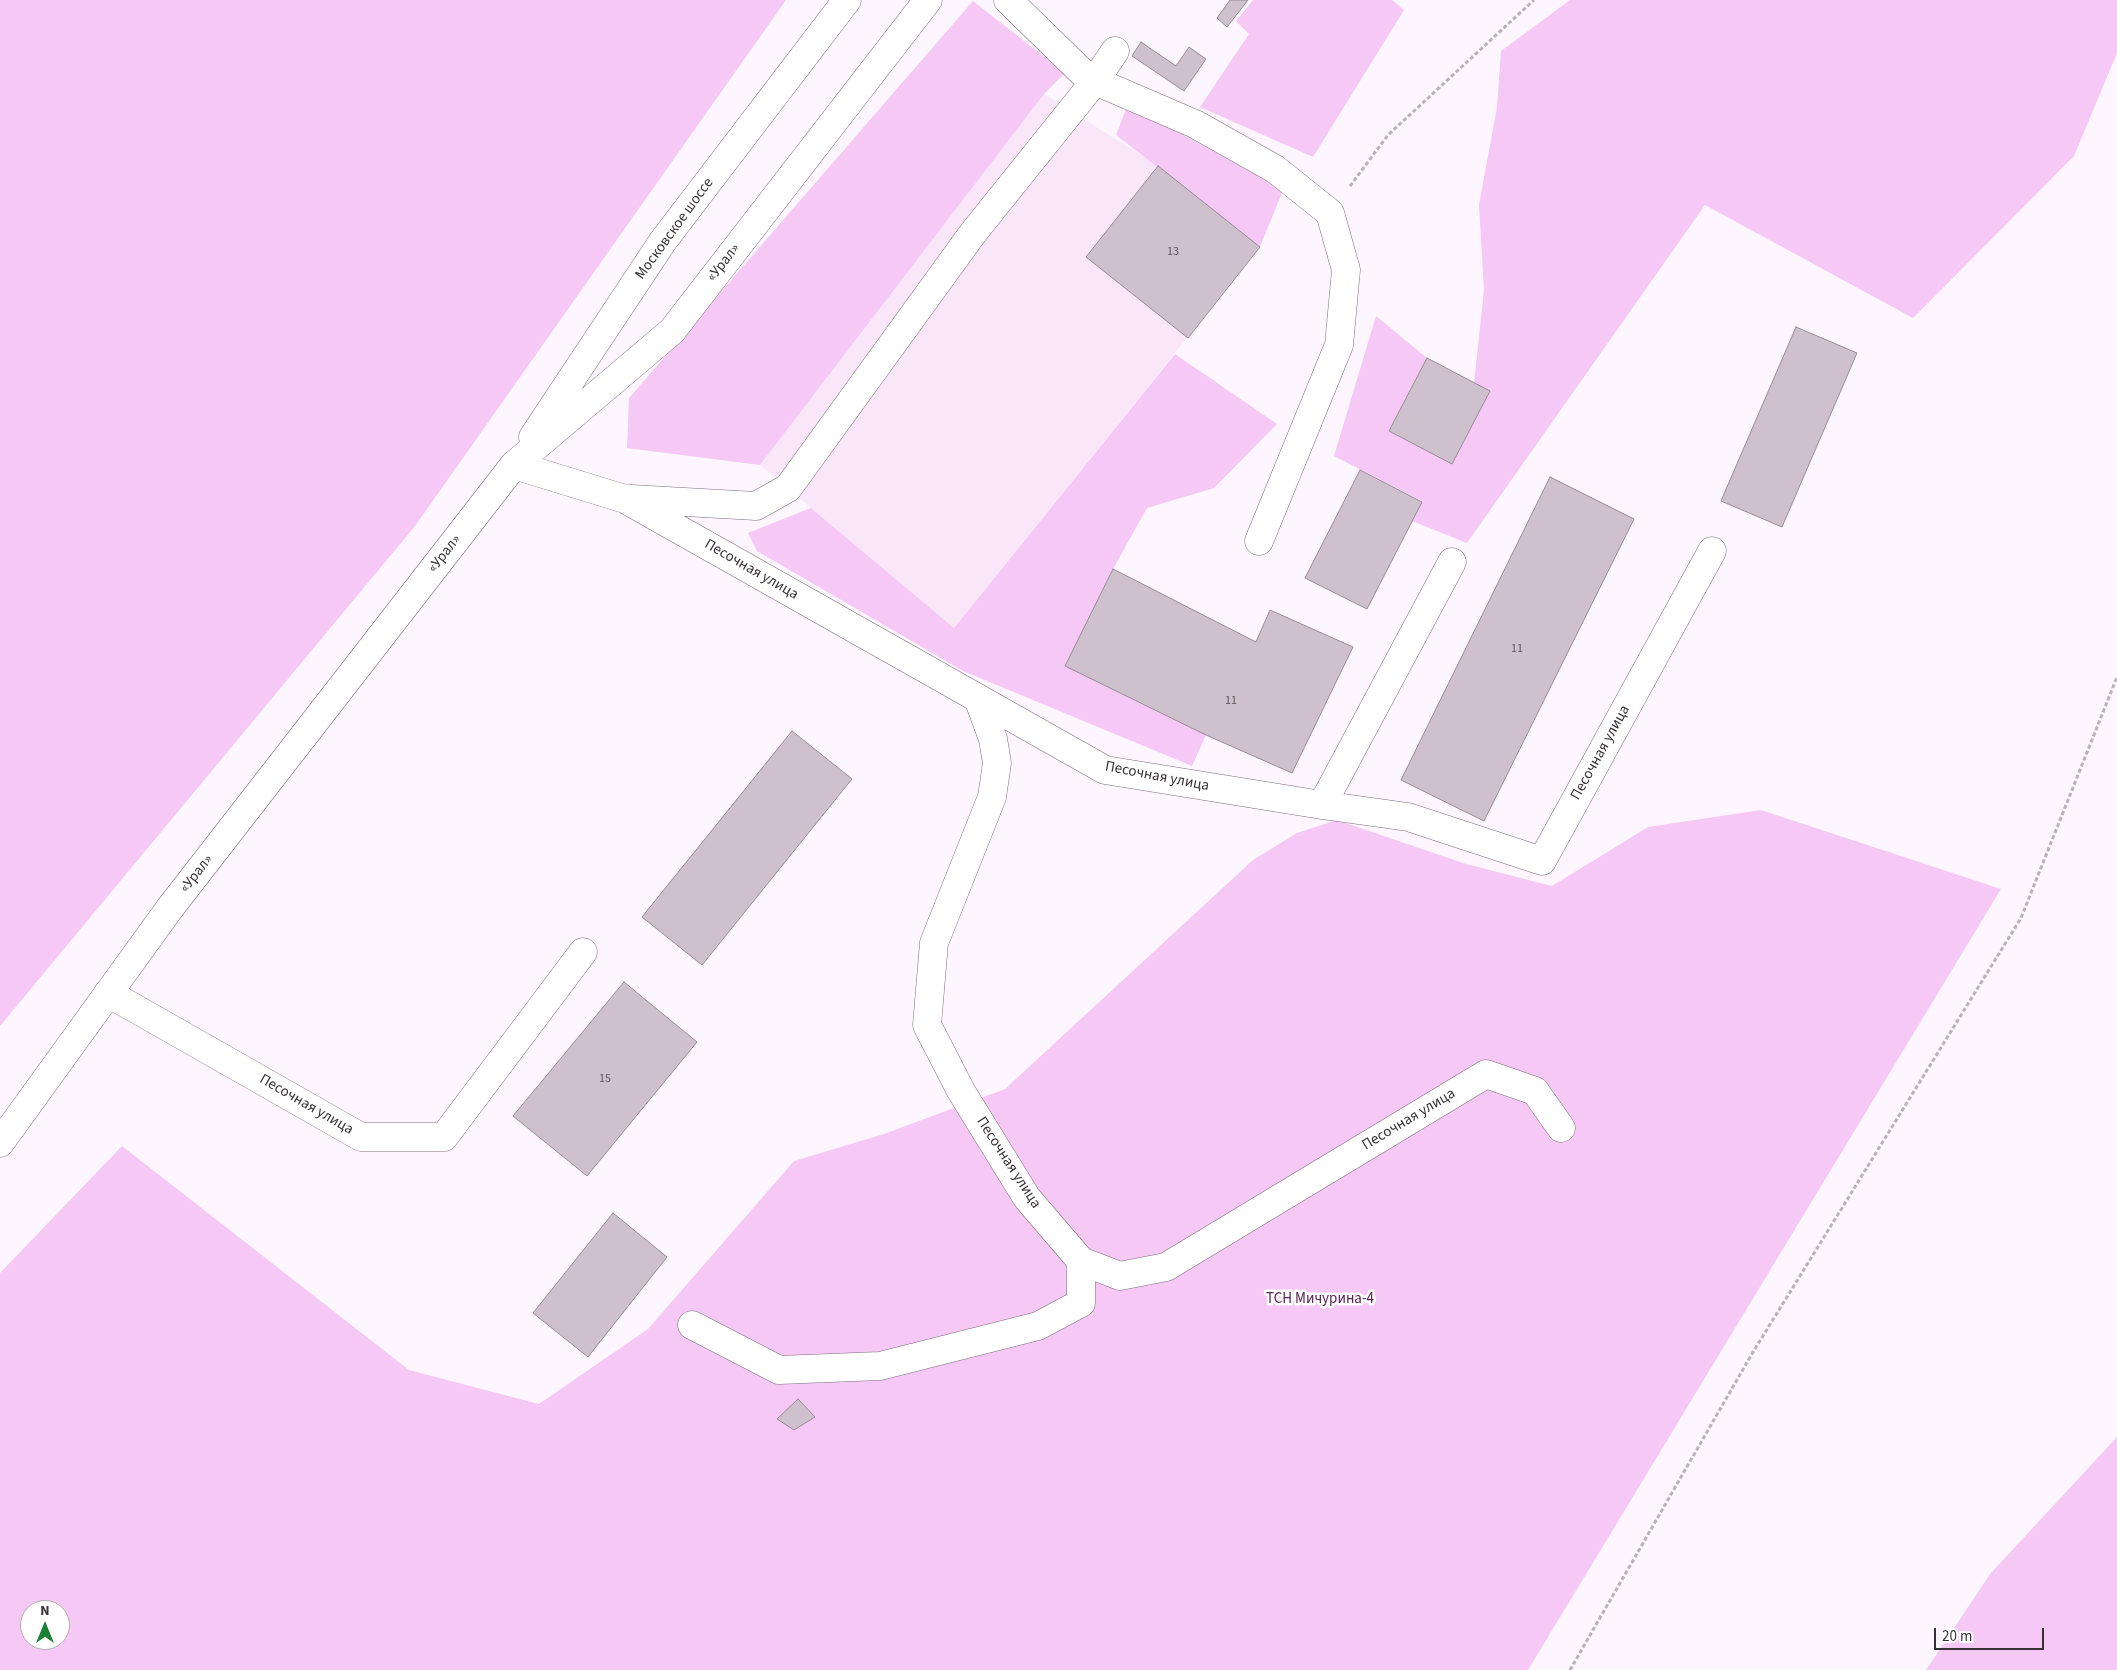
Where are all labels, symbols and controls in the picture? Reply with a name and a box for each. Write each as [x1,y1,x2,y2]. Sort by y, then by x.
street label: Московское шоссе [632,175,718,283]
street label: «Урал» [704,240,744,286]
house number: 13 [1167,245,1179,259]
street label: «Урал» [425,531,465,577]
street label: Песочная улица [701,536,801,604]
house number: 11 [1511,642,1523,656]
house number: 11 [1225,694,1237,708]
street label: Песочная улица [1568,703,1634,803]
street label: Песочная улица [1104,758,1210,796]
street label: «Урал» [177,851,217,897]
street label: Песочная улица [256,1071,356,1139]
house number: 15 [599,1072,611,1086]
street label: Песочная улица [1359,1085,1459,1155]
street label: Песочная улица [972,1114,1044,1212]
park label: ТСН Мичурина-4 [1266,1291,1374,1309]
north arrow [20,1600,70,1650]
text: N [40,1601,50,1621]
scale bar [1937,1618,2047,1650]
text: 20 m [1942,1626,1972,1647]

